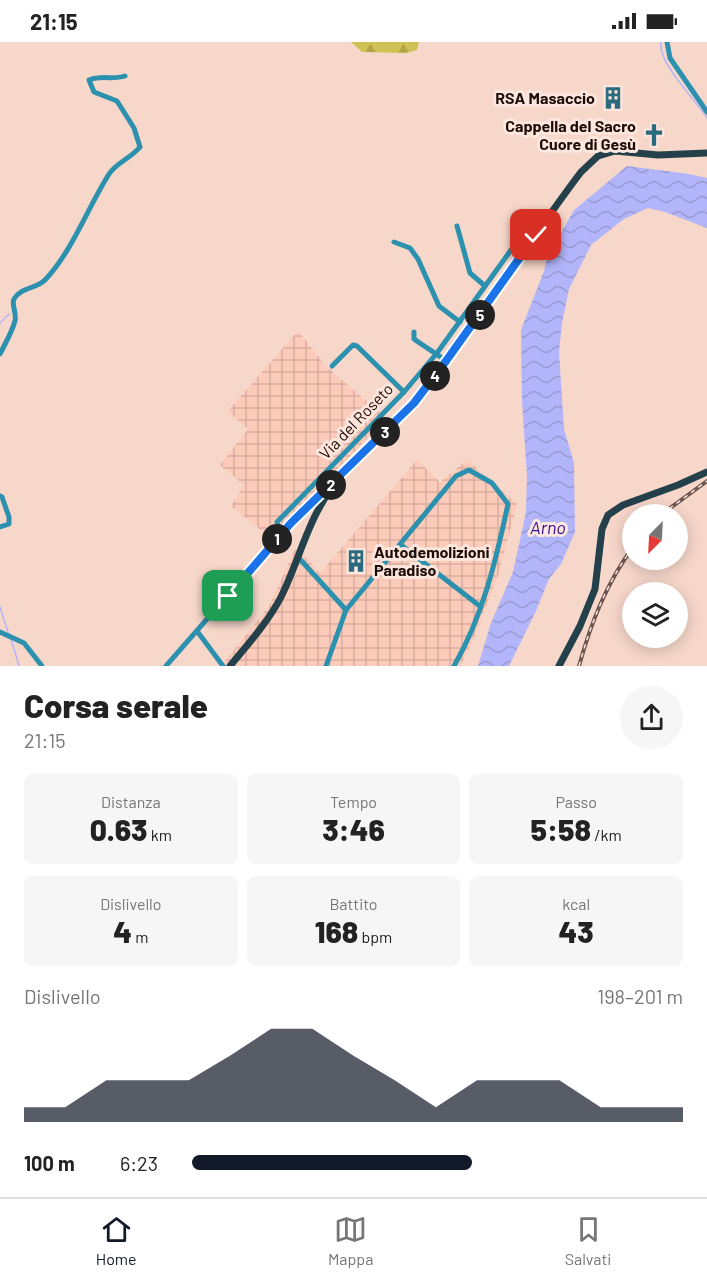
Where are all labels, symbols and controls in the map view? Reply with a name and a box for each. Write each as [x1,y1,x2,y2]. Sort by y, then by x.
text: 21:15 [30,8,78,34]
building icon: RSA Masaccio [600,85,626,111]
place label: RSA Masaccio [495,88,595,107]
place label: Cappella del Sacro Cuore di Gesù [505,116,636,153]
church icon: Cappella del Sacro Cuore di Gesù [641,122,667,148]
pin [510,209,561,260]
icon: check [519,218,552,251]
pin: 5 [465,300,495,330]
text: 5 [476,305,484,324]
pin: 4 [420,361,450,391]
text: 4 [430,366,440,385]
street label: Via del Roseto [315,379,396,462]
pin: 3 [370,417,400,447]
text: 3 [381,422,389,441]
pin: 2 [316,470,346,500]
text: 2 [327,475,335,494]
north arrow [622,504,688,570]
map controls [622,504,688,648]
water label: Arno [530,516,566,538]
pin: 1 [262,524,292,554]
text: 1 [274,529,280,548]
place label: Autodemolizioni Paradiso [374,542,490,579]
building icon: Autodemolizioni Paradiso [343,548,369,574]
pin [202,570,253,621]
icon: arrive [211,579,244,612]
button: layers [622,582,688,648]
text: Corsa serale [24,685,208,725]
button: share [620,686,683,749]
text: 21:15 [24,728,66,752]
text: Distanza [101,792,161,811]
text: Tempo [330,792,377,811]
text: Passo [555,792,597,811]
text: 0.63 [90,811,148,847]
text: 3:46 [322,811,385,847]
text: 5:58 [530,811,591,847]
text: km [148,825,172,844]
text: /km [591,825,622,844]
text: Dislivello [100,894,162,913]
text: Battito [329,894,378,913]
text: kcal [562,894,590,913]
text: 4 [113,913,132,949]
text: 168 [315,913,358,949]
text: 43 [559,913,594,949]
text: m [132,927,148,946]
text: bpm [358,927,392,946]
text: Dislivello [24,984,101,1008]
text: 198–201 m [597,984,683,1008]
text: 100 m [24,1151,75,1175]
text: 6:23 [120,1151,158,1175]
tab: Home [96,1213,137,1268]
tab: Mappa [328,1213,373,1268]
tab: Salvati [565,1213,611,1268]

